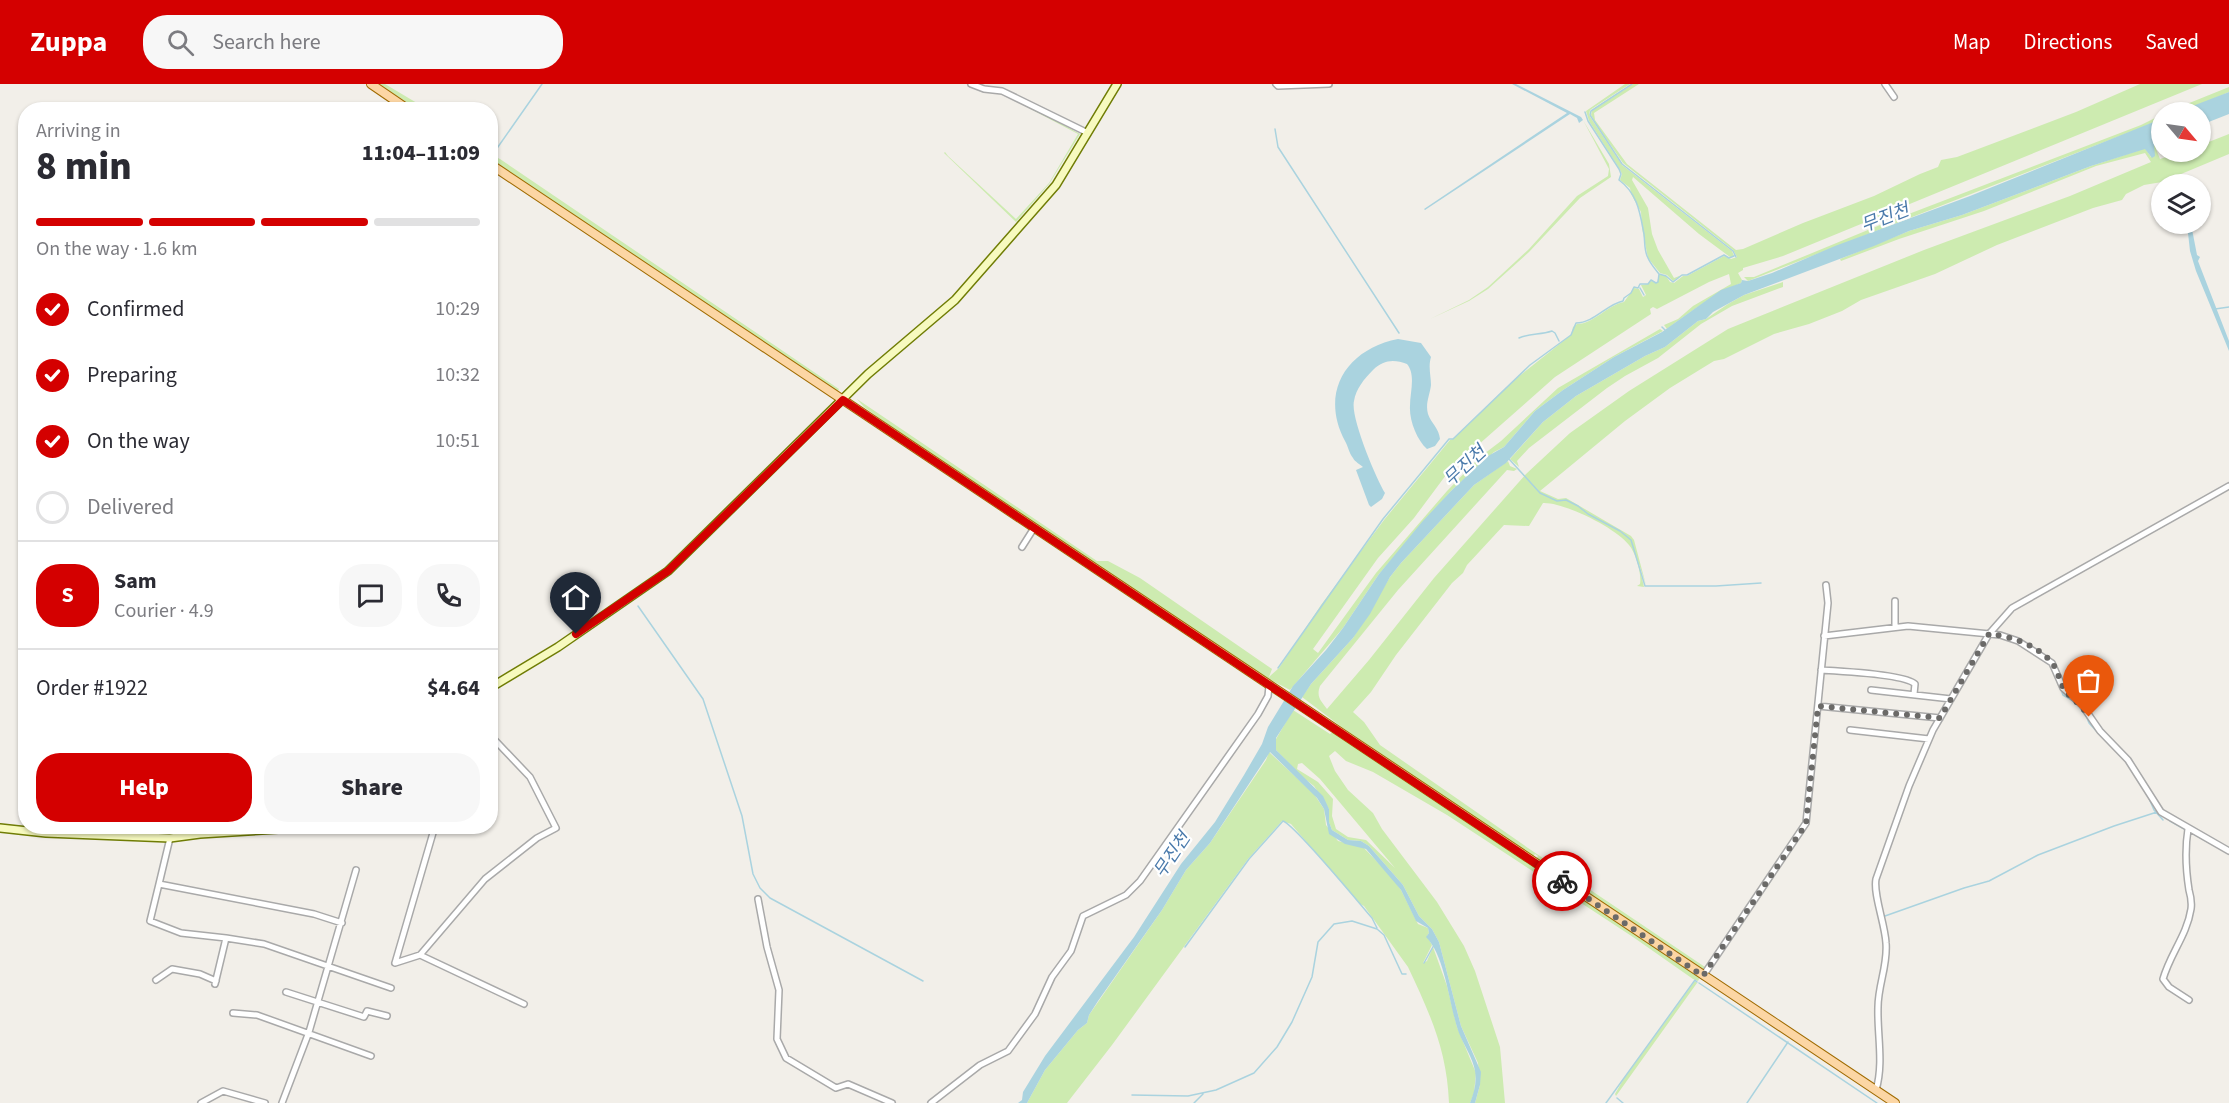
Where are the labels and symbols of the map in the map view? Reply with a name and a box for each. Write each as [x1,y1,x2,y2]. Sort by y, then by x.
north arrow [2151,102,2211,162]
water label: 무진천 [1857,197,1915,239]
water label: 무진천 [1438,438,1493,492]
pin [550,572,601,634]
pin [2063,655,2114,717]
water label: 무진천 [1148,825,1198,883]
courier [1532,851,1592,911]

